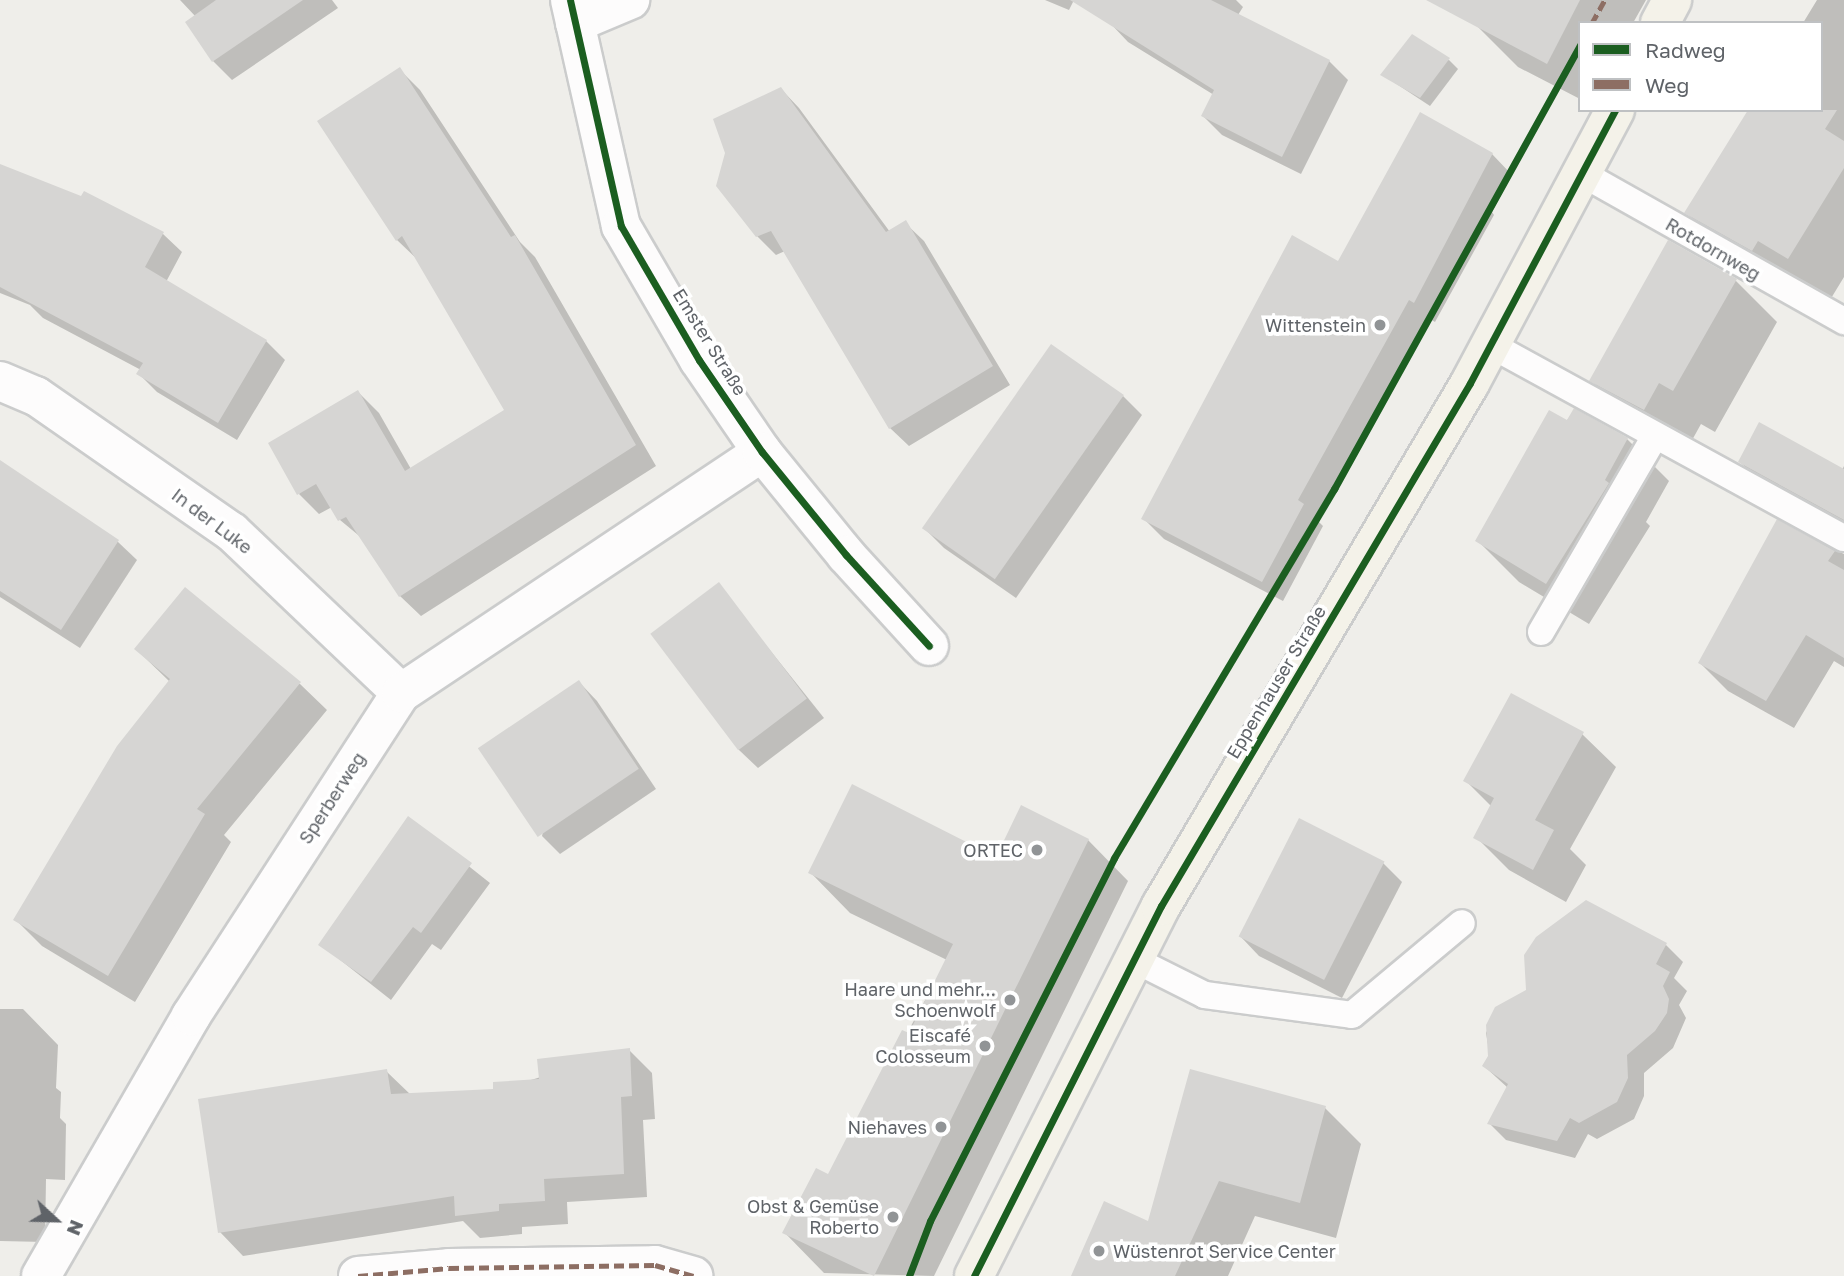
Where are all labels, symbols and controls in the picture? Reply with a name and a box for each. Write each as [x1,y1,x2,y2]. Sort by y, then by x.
legend [1578,21,1823,112]
text: Radweg [1645,37,1726,63]
text: Weg [1645,72,1689,98]
street label: Rotdornweg [1662,213,1764,285]
street label: Emster Straße [669,285,751,399]
place label: Wittenstein [1265,314,1366,336]
marker: Wittenstein [1372,317,1388,333]
street label: In der Luke [167,484,257,558]
street label: Eppenhauser Straße [1222,602,1330,762]
street label: Sperberweg [294,748,370,848]
place label: ORTEC [963,839,1023,861]
marker: ORTEC [1029,842,1045,858]
place label: Haare und mehr... Schoenwolf [844,979,996,1021]
marker: Haare und mehr... Schoenwolf [1002,992,1018,1008]
place label: Eiscafé Colosseum [875,1025,971,1068]
marker: Eiscafé Colosseum [977,1038,993,1054]
place label: Niehaves [847,1116,927,1138]
marker: Niehaves [933,1119,949,1135]
north arrow [21,1185,91,1255]
place label: Obst & Gemüse Roberto [747,1196,879,1238]
marker: Obst & Gemüse Roberto [885,1209,901,1225]
text: N [63,1217,89,1239]
place label: Wüstenrot Service Center [1113,1240,1336,1262]
marker: Wüstenrot Service Center [1091,1243,1107,1259]

